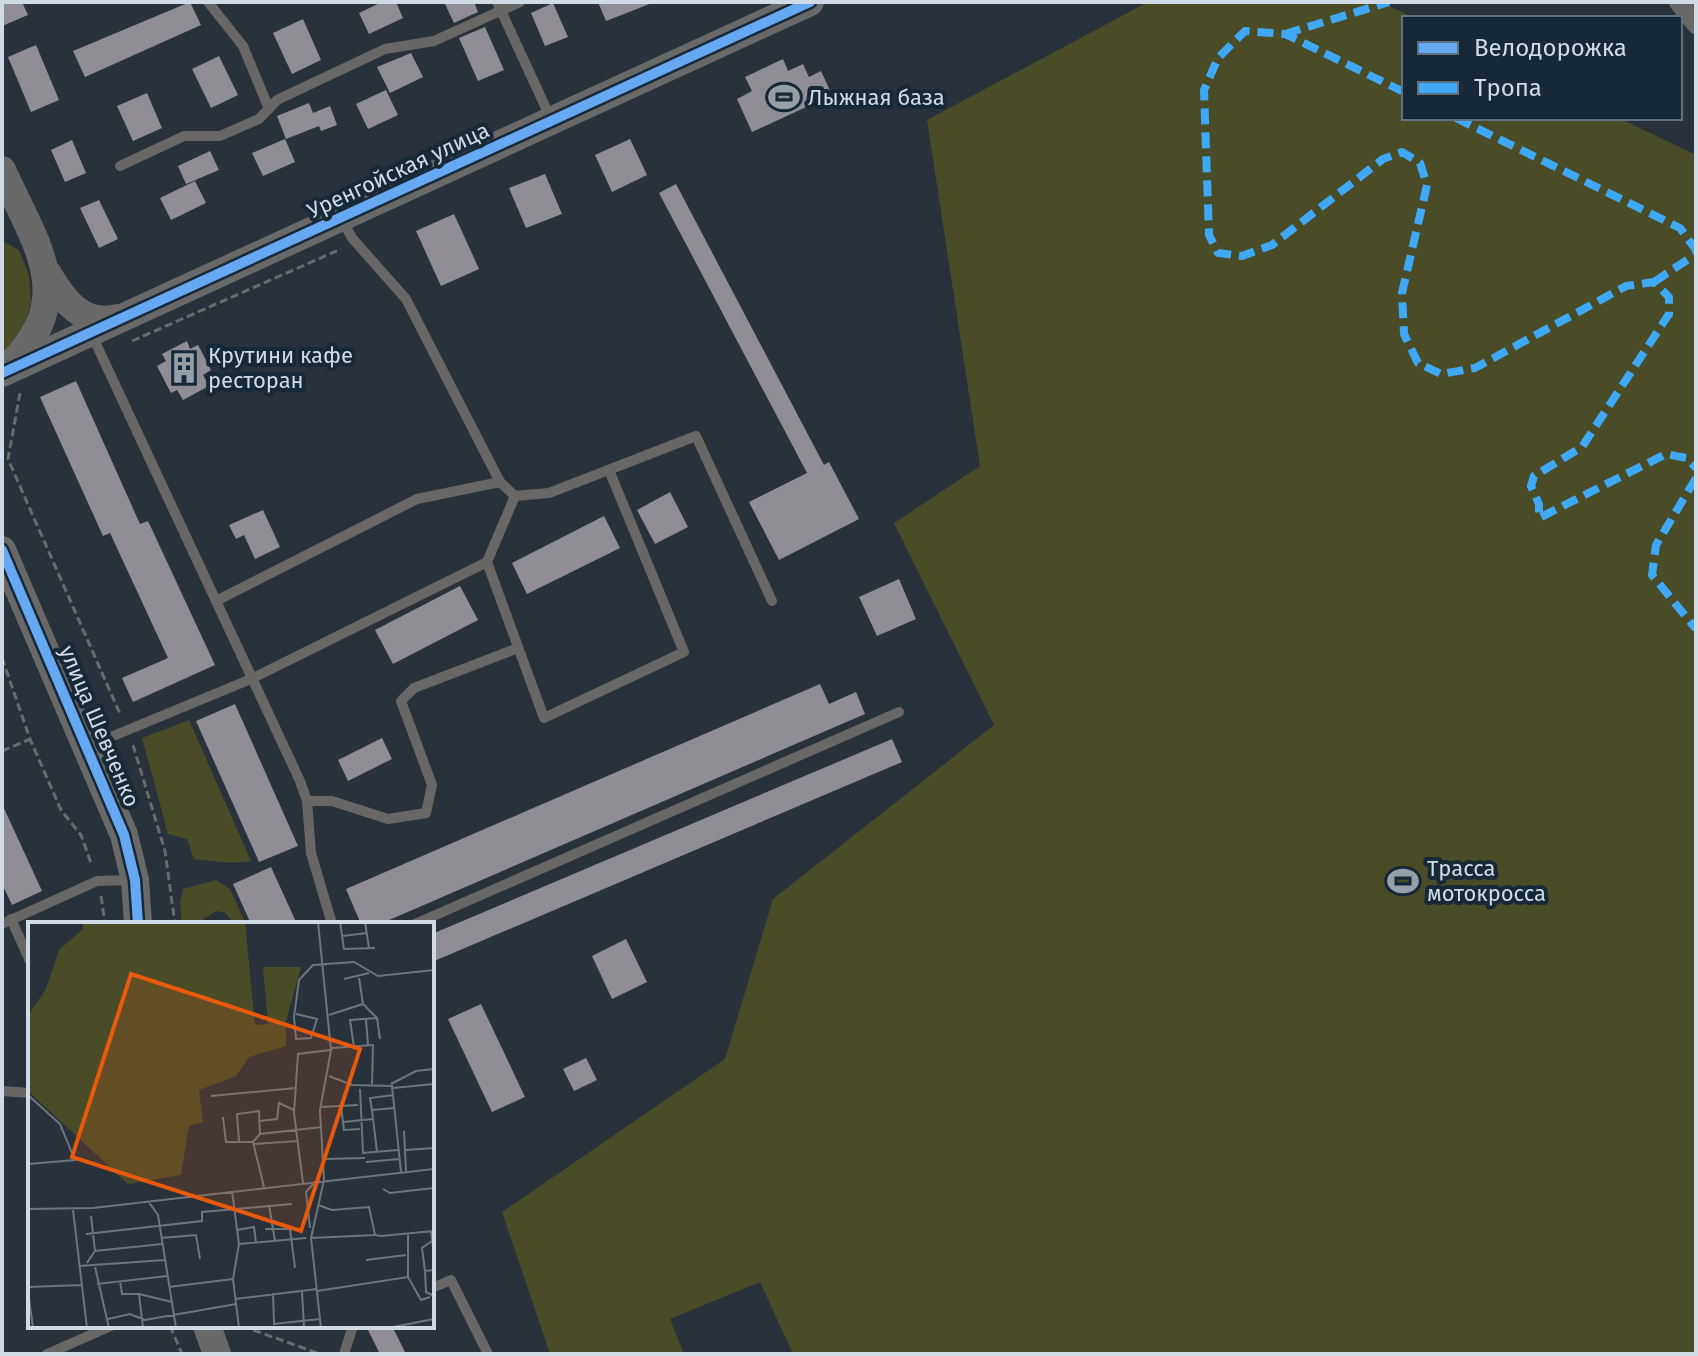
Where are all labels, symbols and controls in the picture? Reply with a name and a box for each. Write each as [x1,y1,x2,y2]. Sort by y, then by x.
legend [1402,16,1682,120]
text: Велодорожка [1474,34,1627,62]
text: Тропа [1474,74,1542,102]
sports icon: Лыжная база [767,80,801,114]
place label: Лыжная база [808,84,945,111]
street label: Уренгойская улица [303,116,494,224]
place label: Крутини кафе ресторан [208,342,353,394]
building icon: Крутини кафе ресторан [167,351,201,385]
street label: улица Шевченко [53,641,146,811]
place label: Трасса мотокросса [1427,855,1546,907]
sports icon: Трасса мотокросса [1386,864,1420,898]
inset map [28,922,434,1328]

